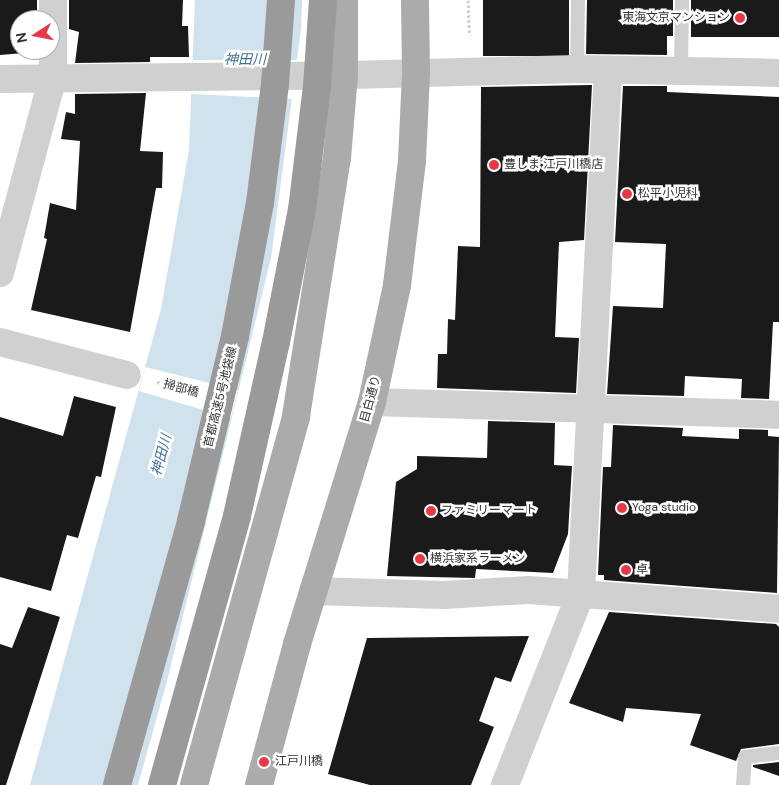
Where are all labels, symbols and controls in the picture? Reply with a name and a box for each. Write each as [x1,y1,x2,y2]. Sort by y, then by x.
north arrow [10,10,60,60]
place label: 東海文京マンション [622,11,730,25]
marker: 東海文京マンション [734,12,746,24]
text: N [11,31,31,44]
water label: 神田川 [224,51,266,67]
place label: 豊しま 江戸川橋店 [504,158,603,172]
marker: 豊しま 江戸川橋店 [488,159,500,171]
marker: 松平小児科 [620,187,634,201]
place label: 松平小児科 [638,187,698,201]
street label: 首都高速5号池袋線 [202,345,240,449]
street label: 目白通り [358,374,384,424]
street label: 掃部橋 [162,377,200,401]
water label: 神田川 [147,433,175,477]
place label: Yoga studio [632,501,696,515]
marker: Yoga studio [616,502,628,514]
place label: ファミリーマート [441,504,537,518]
marker: ファミリーマート [425,505,437,517]
place label: 横浜家系ラーメン [430,552,526,566]
marker: 横浜家系ラーメン [414,553,426,565]
place label: 卓 [636,563,648,577]
marker: 卓 [620,564,632,576]
marker: 江戸川橋 [257,755,271,769]
place label: 江戸川橋 [275,755,323,769]

